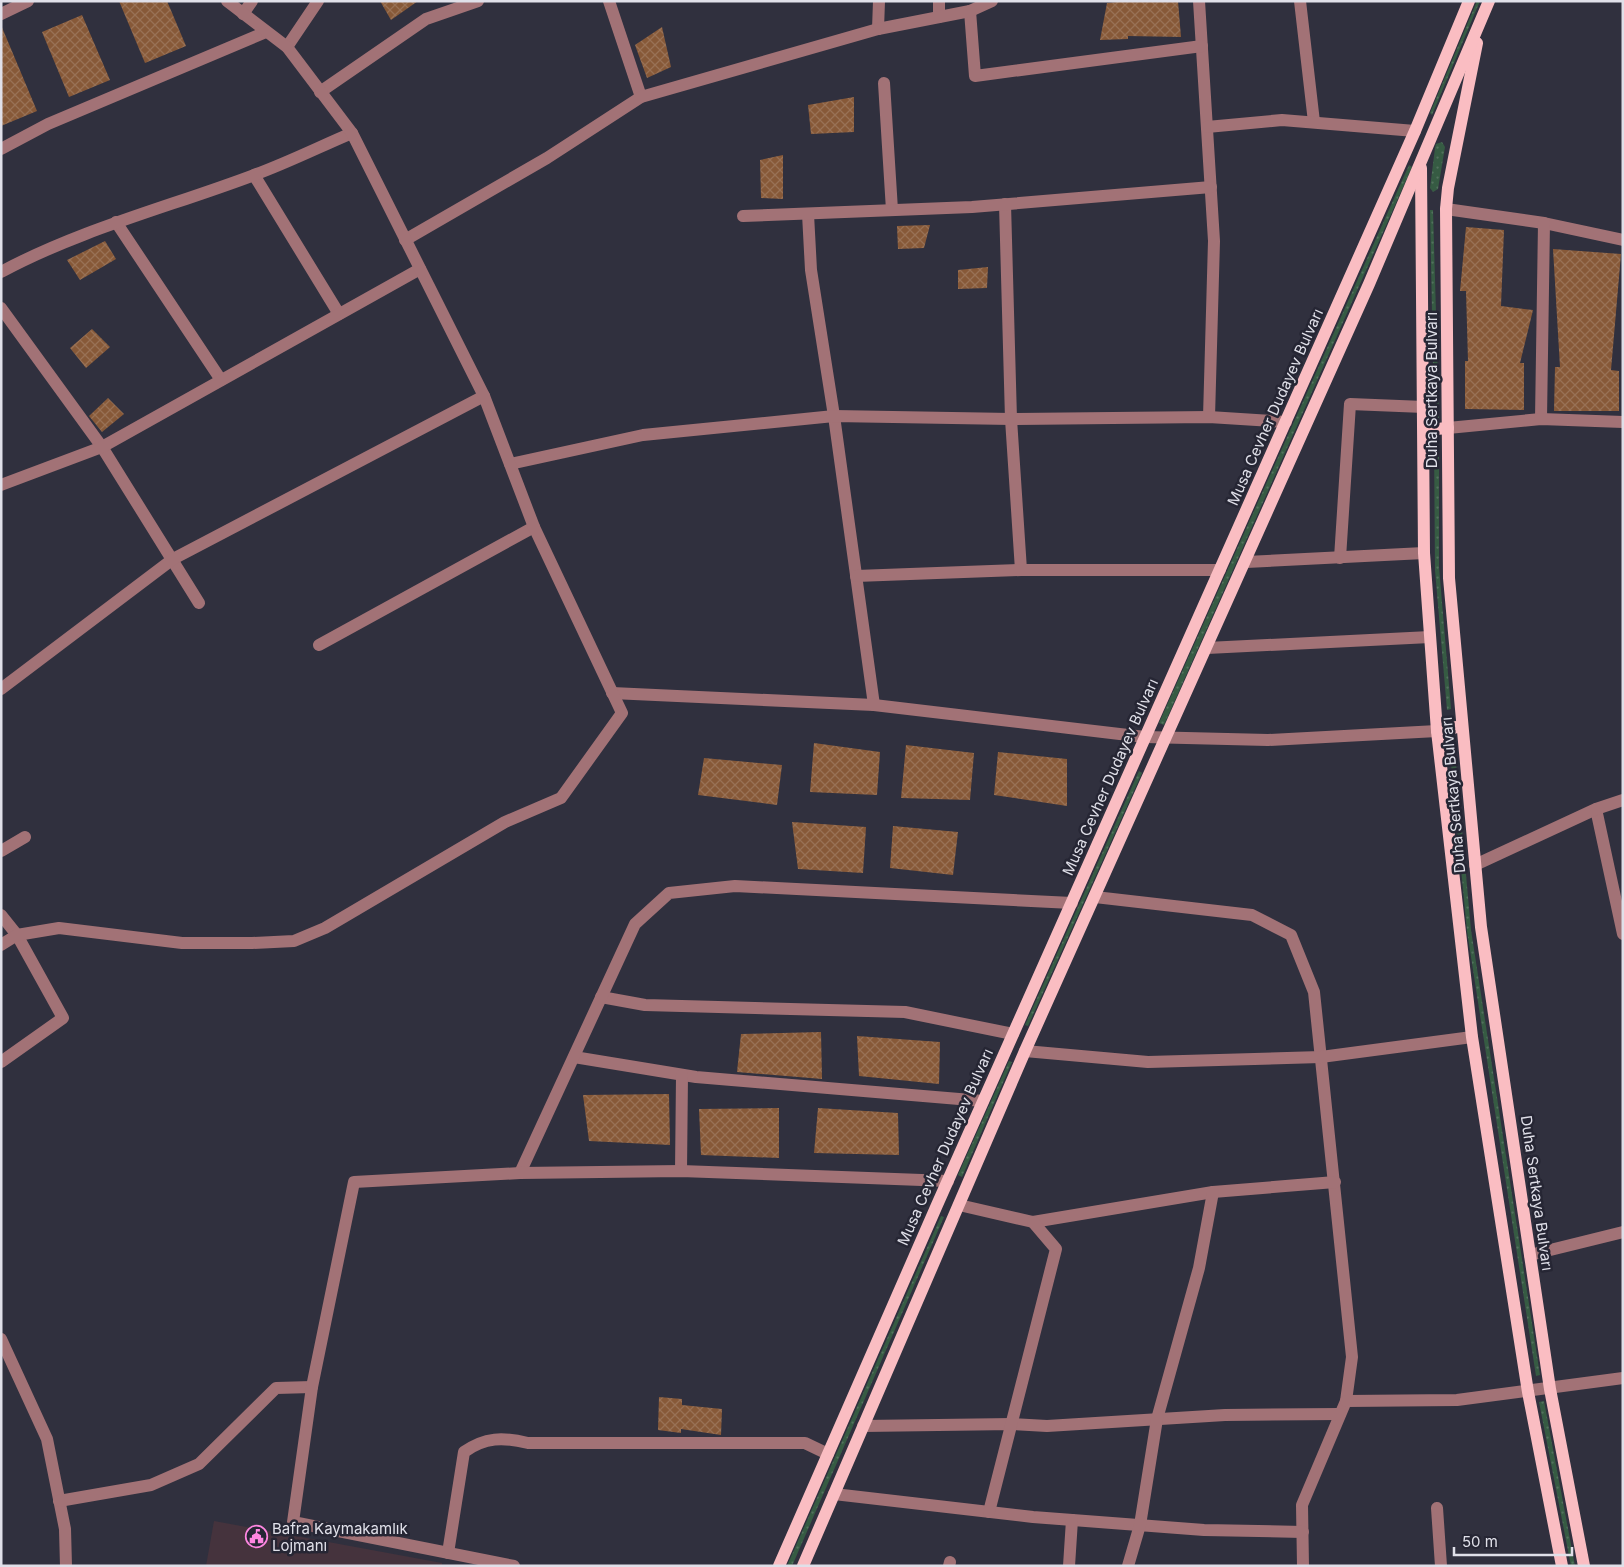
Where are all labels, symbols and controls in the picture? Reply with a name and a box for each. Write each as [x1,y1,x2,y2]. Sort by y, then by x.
street label: Musa Cevher Dudayev Bulvarı [1223,306,1327,508]
street label: Duha Sertkaya Bulvarı [1422,312,1441,468]
street label: Musa Cevher Dudayev Bulvarı [1058,676,1162,878]
street label: Duha Sertkaya Bulvarı [1437,716,1469,874]
street label: Musa Cevher Dudayev Bulvarı [893,1046,997,1248]
street label: Duha Sertkaya Bulvarı [1517,1114,1557,1272]
place label: Bafra Kaymakamlık Lojmanı [272,1519,408,1555]
scale bar [1454,1524,1572,1556]
public building icon: Bafra Kaymakamlık Lojmanı [244,1525,268,1549]
text: 50 m [1462,1532,1498,1551]

